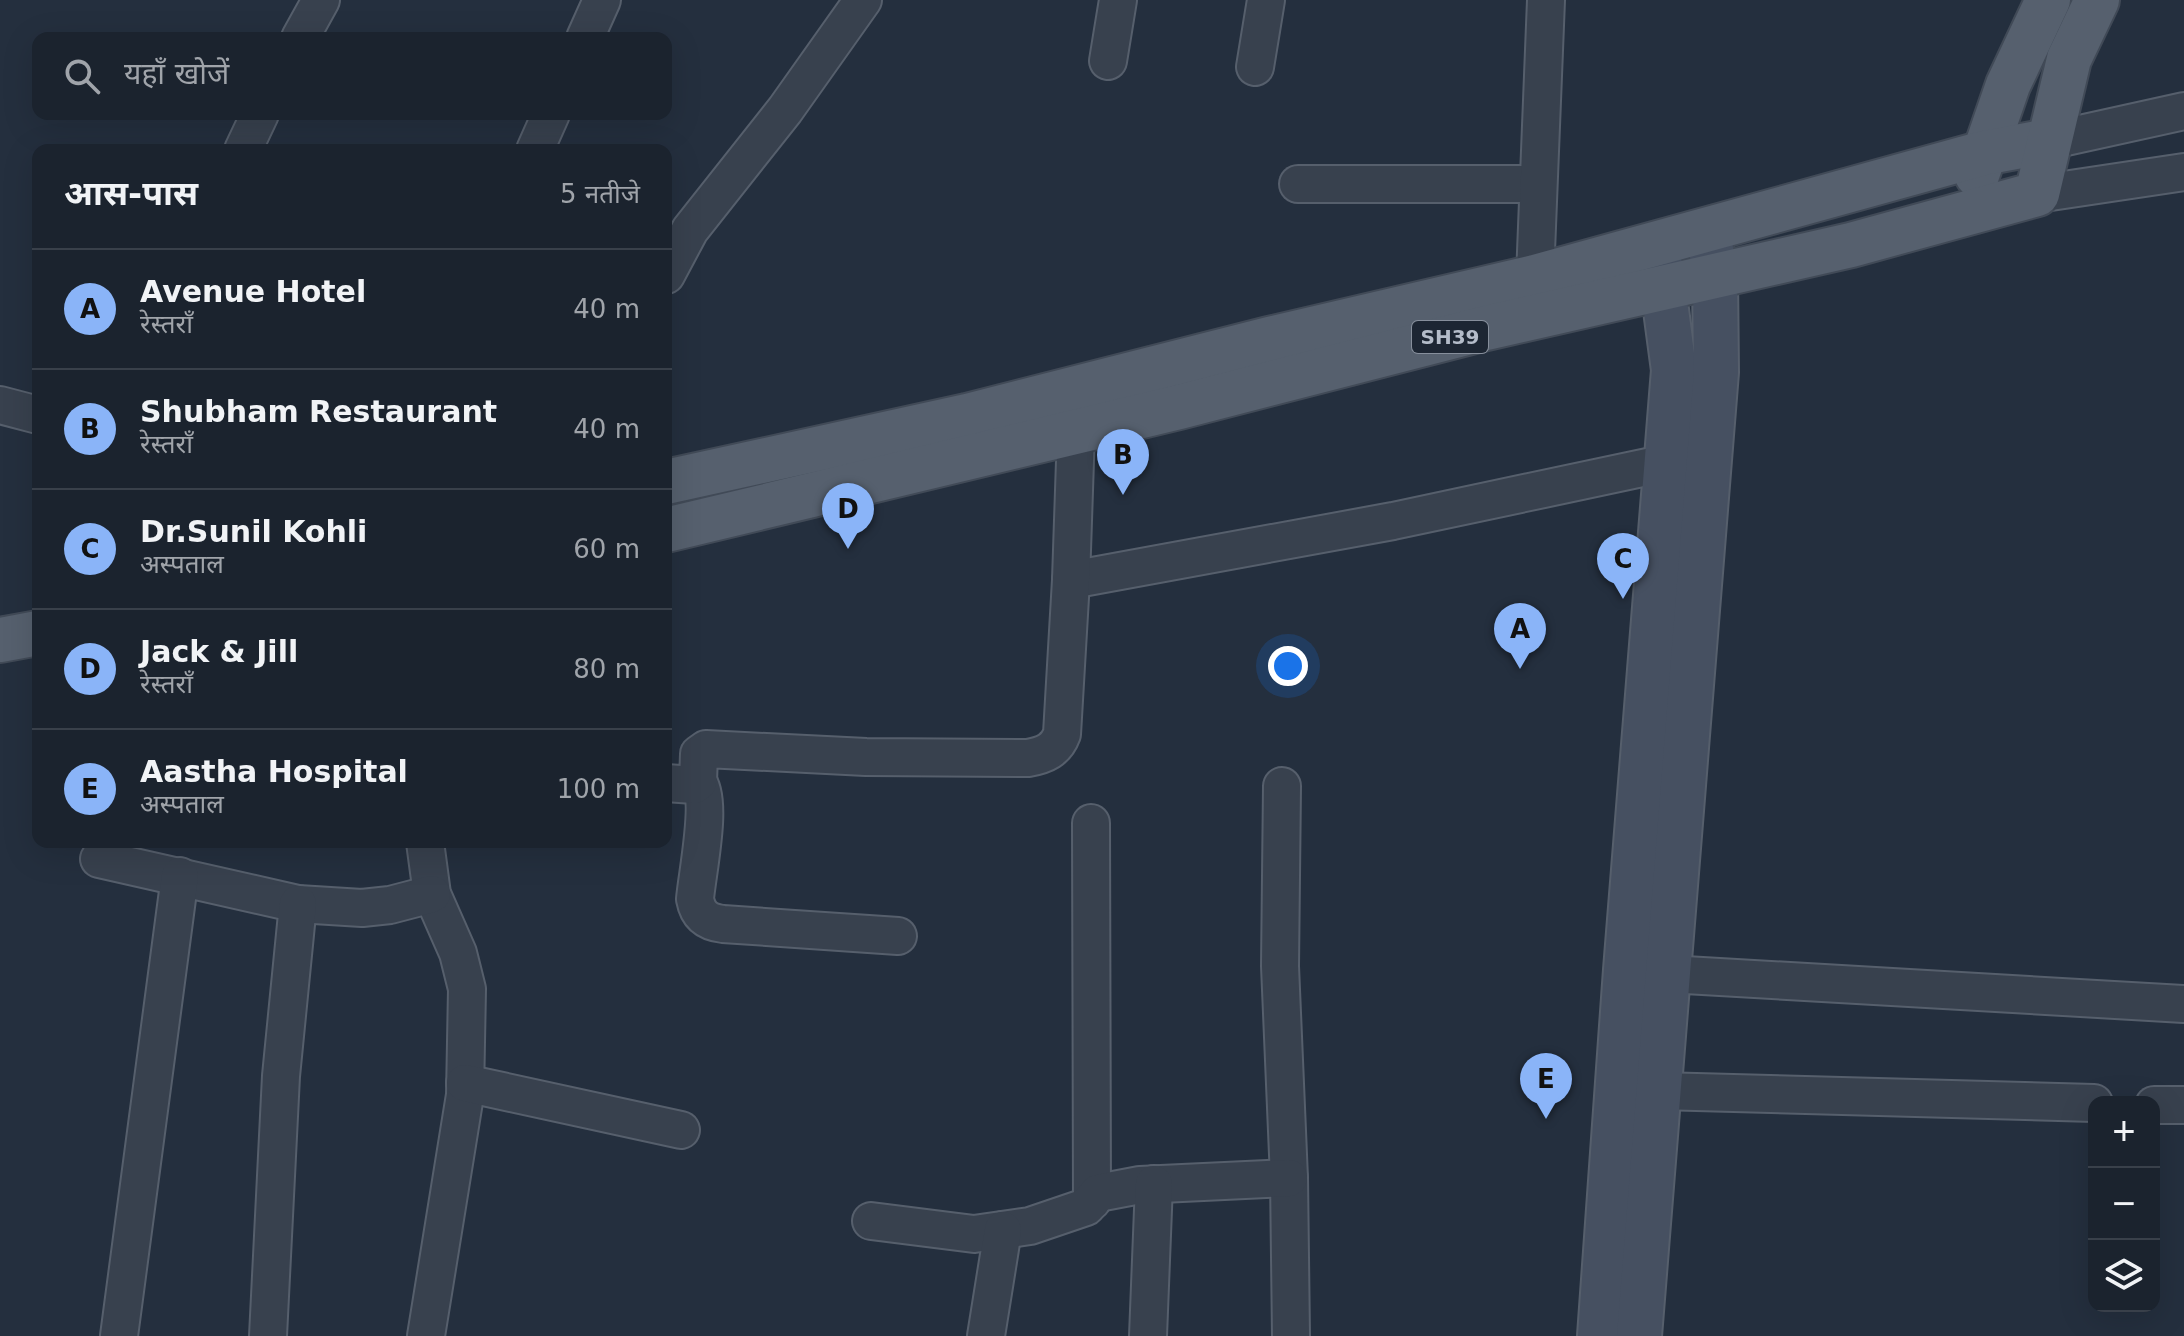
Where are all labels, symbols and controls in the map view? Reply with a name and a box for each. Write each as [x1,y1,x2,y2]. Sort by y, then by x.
search box [32,32,672,120]
icon: search [60,54,104,98]
text: यहाँ खोजें [124,56,229,91]
text: आस-पास [64,173,198,213]
text: 5 नतीजे [560,179,640,209]
text: Avenue Hotel [140,274,366,309]
text: A [80,294,100,324]
text: 40 m [573,294,640,324]
text: रेस्तराँ [140,309,193,339]
road number: SH39 [1412,321,1488,353]
text: Shubham Restaurant [140,394,497,429]
text: B [80,414,100,444]
text: 40 m [573,414,640,444]
text: रेस्तराँ [140,429,193,459]
pin: B [1097,429,1149,495]
pin: D [822,483,874,549]
text: Dr.Sunil Kohli [140,514,367,549]
pin: C [1597,533,1649,599]
text: C [80,534,100,564]
text: 60 m [573,534,640,564]
text: अस्पताल [140,549,224,579]
pin: A [1494,603,1546,669]
text: Jack & Jill [140,634,298,669]
your location [1268,646,1308,686]
text: D [79,654,101,684]
text: 80 m [573,654,640,684]
text: रेस्तराँ [140,669,193,699]
text: Aastha Hospital [140,754,408,789]
text: E [81,774,99,804]
text: 100 m [557,774,640,804]
text: अस्पताल [140,789,224,819]
pin: E [1520,1053,1572,1119]
map controls [2088,1096,2160,1312]
button: + [2088,1096,2160,1168]
button: − [2088,1168,2160,1240]
button: layers [2088,1240,2160,1312]

